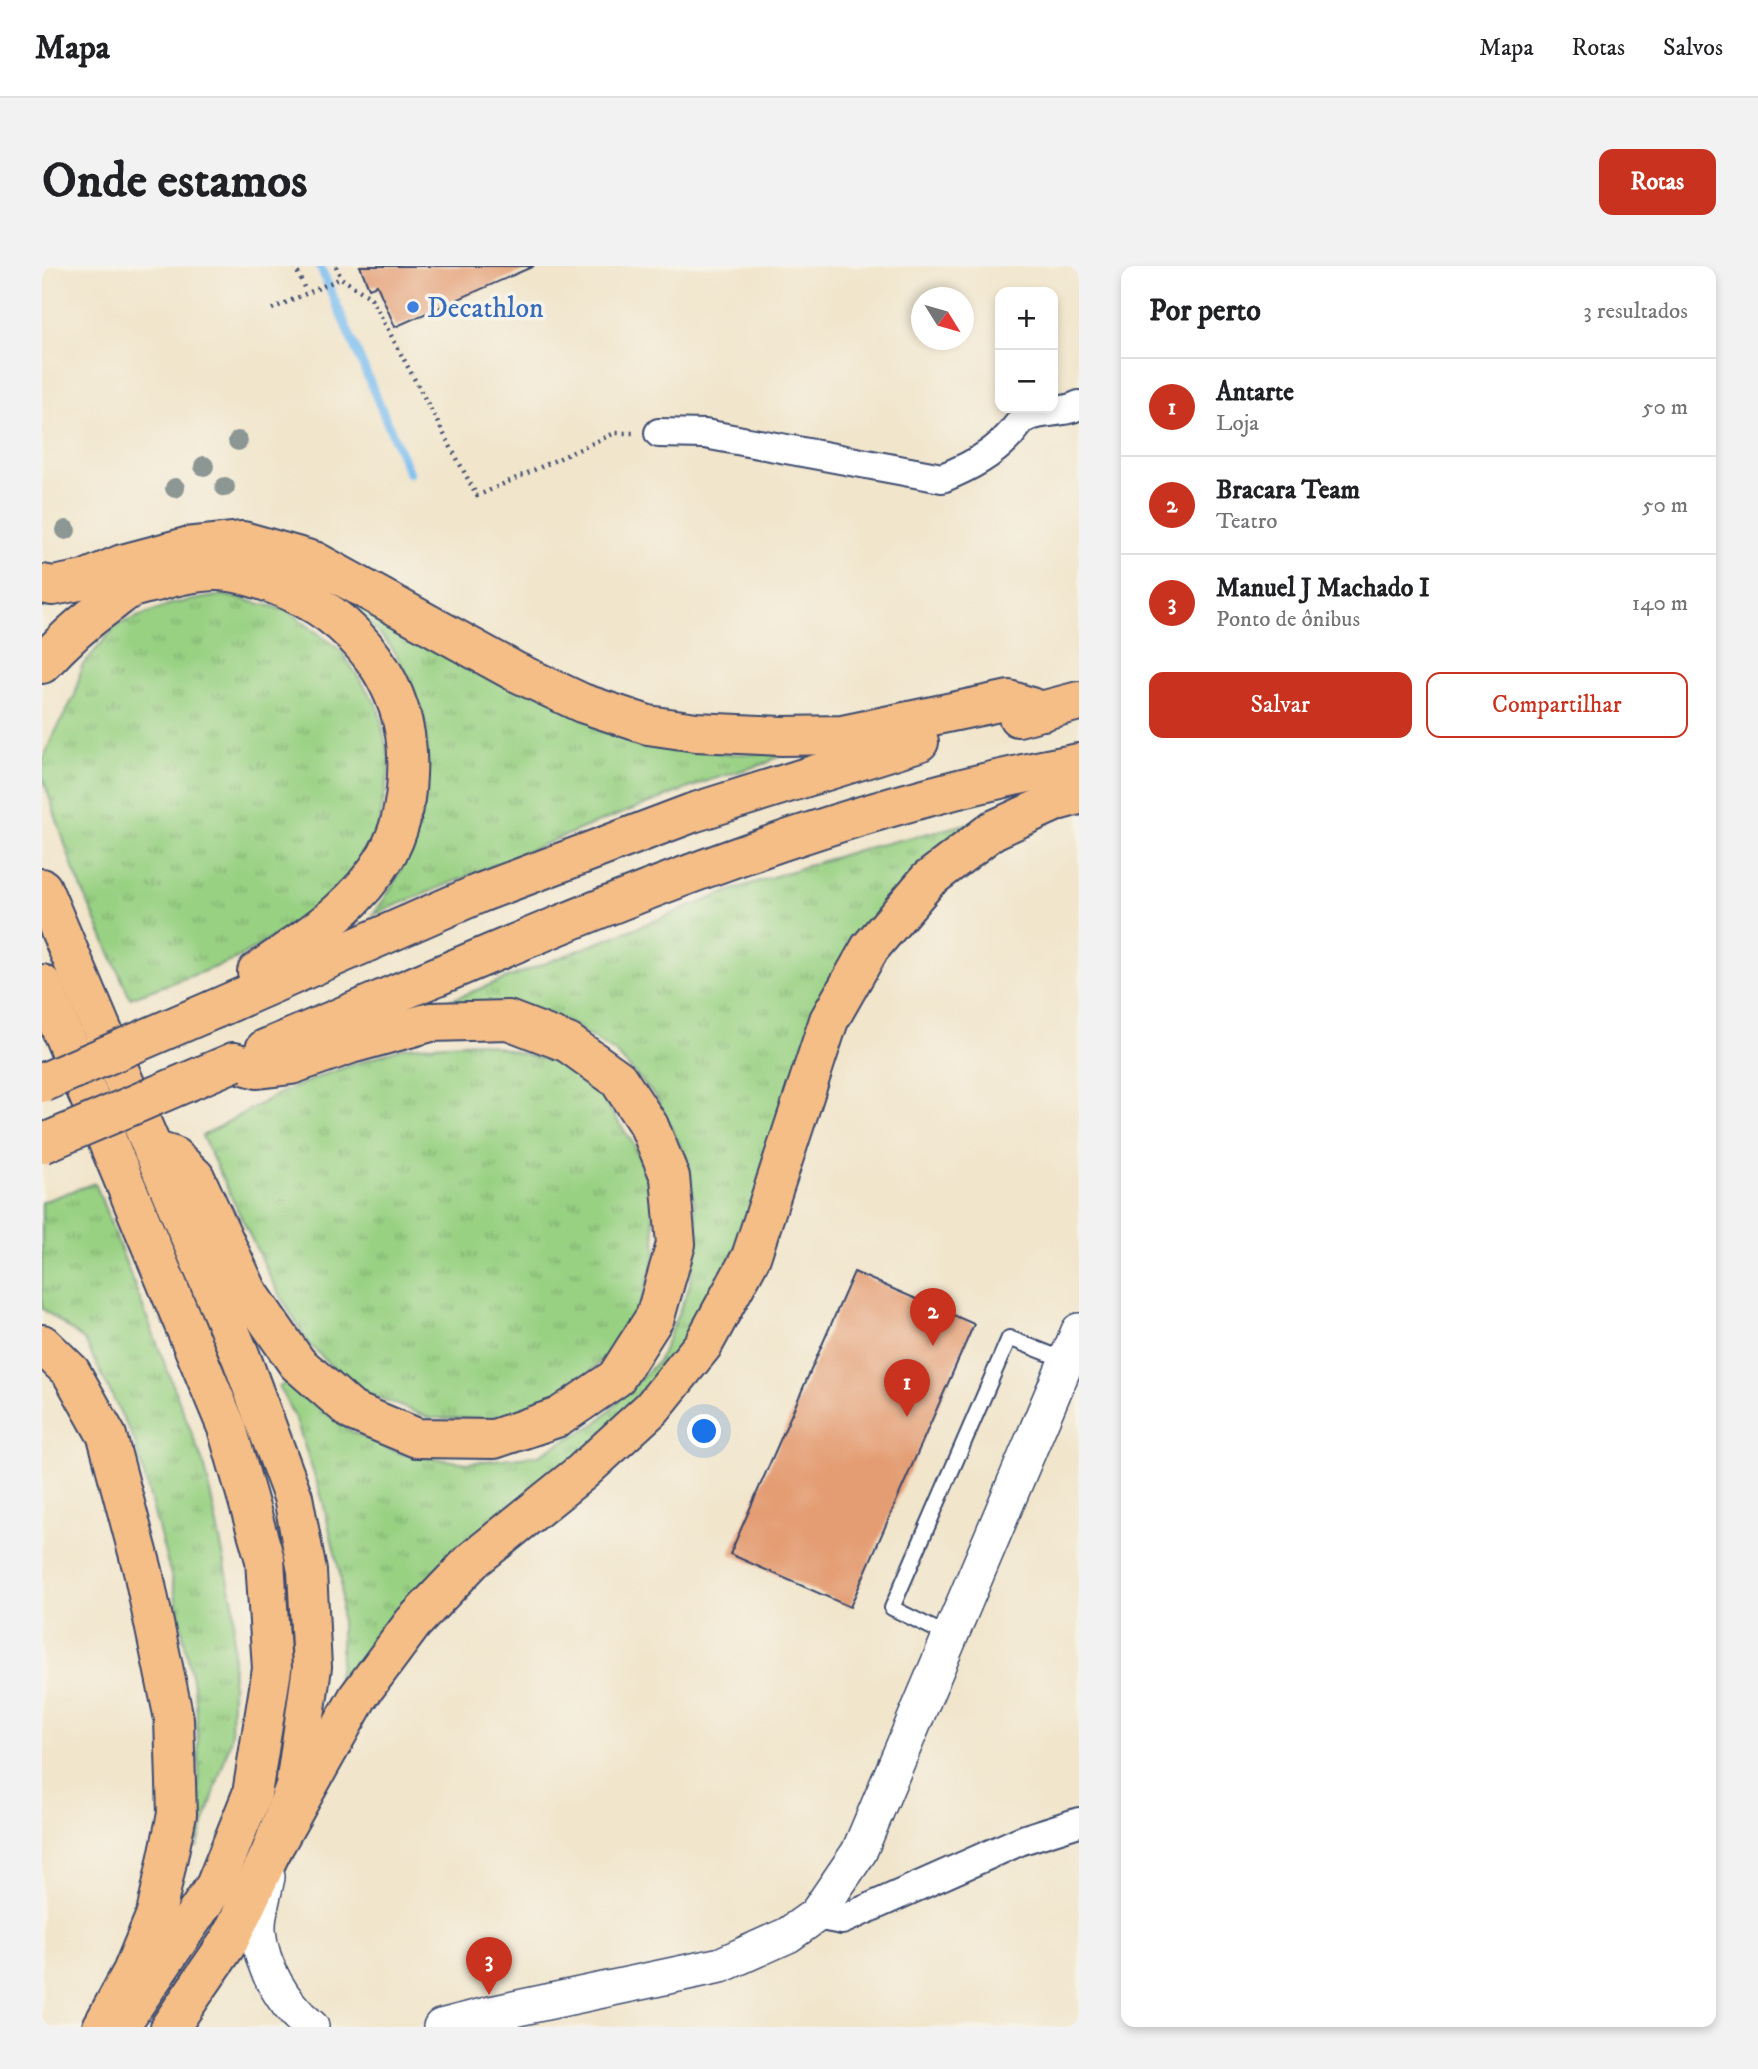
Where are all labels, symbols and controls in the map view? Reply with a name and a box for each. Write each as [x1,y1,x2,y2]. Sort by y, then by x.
text: Mapa [35,28,110,69]
text: Mapa [1479,33,1534,63]
text: Rotas [1572,33,1625,63]
text: Salvos [1663,33,1723,63]
button: Rotas [1599,149,1716,215]
text: Onde estamos [42,151,307,213]
north arrow [911,287,974,350]
map controls [995,287,1058,413]
button: + [995,287,1058,350]
place label: Decathlon [427,291,544,326]
text: Por perto [1149,293,1261,330]
text: 3 resultados [1583,297,1688,326]
marker: Decathlon [405,299,421,315]
button: − [995,350,1058,413]
text: Antarte [1216,376,1294,409]
text: 1 [1168,393,1176,422]
text: 50 m [1642,393,1688,422]
text: Loja [1216,409,1259,438]
text: Bracara Team [1216,474,1360,507]
text: 2 [1166,491,1178,520]
text: 50 m [1642,491,1688,520]
text: Teatro [1216,507,1278,536]
text: Manuel J Machado I [1216,572,1430,605]
text: 3 [1168,589,1176,618]
text: 140 m [1632,589,1688,618]
text: Ponto de ônibus [1216,605,1360,634]
button: Salvar [1149,672,1412,738]
button: Compartilhar [1426,672,1688,738]
pin: 2 [910,1288,956,1346]
pin: 1 [884,1359,930,1417]
your location [687,1414,721,1448]
pin: 3 [466,1937,512,1995]

